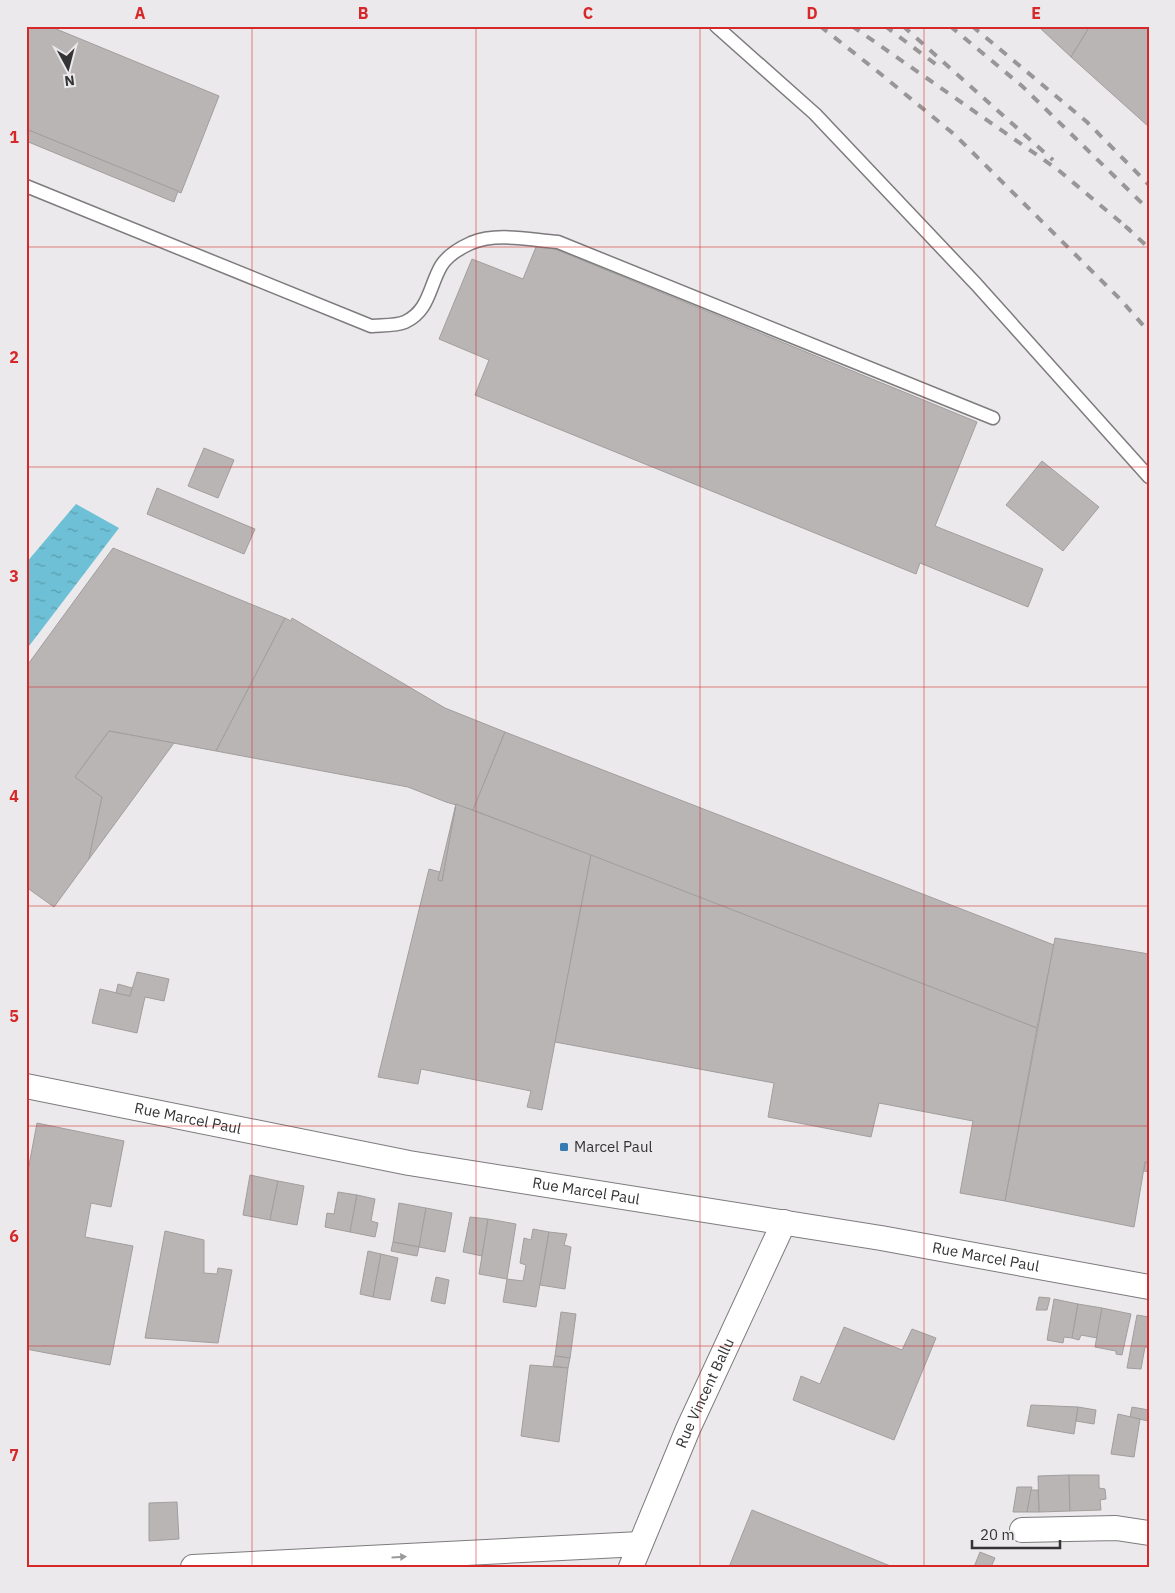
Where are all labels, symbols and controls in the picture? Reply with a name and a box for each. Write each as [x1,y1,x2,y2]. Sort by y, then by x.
text: A [135,3,146,23]
text: B [358,3,369,23]
text: C [583,3,593,23]
text: D [806,3,818,23]
text: E [1031,3,1041,23]
north arrow [42,42,92,92]
text: N [63,71,76,90]
text: 1 [9,127,19,147]
text: 2 [9,347,19,367]
text: 3 [9,566,19,586]
text: 4 [9,786,19,806]
text: 5 [9,1006,19,1026]
street label: Rue Marcel Paul [133,1098,243,1138]
place label: Marcel Paul [574,1137,652,1156]
marker: Marcel Paul [558,1141,570,1153]
street label: Rue Marcel Paul [531,1173,641,1209]
text: 6 [9,1226,19,1246]
street label: Rue Marcel Paul [931,1238,1041,1276]
street label: Rue Vincent Ballu [671,1335,738,1451]
text: 7 [9,1445,19,1465]
scale bar [972,1518,1060,1550]
text: 20 m [980,1525,1015,1544]
one-way arrow [391,1553,407,1561]

